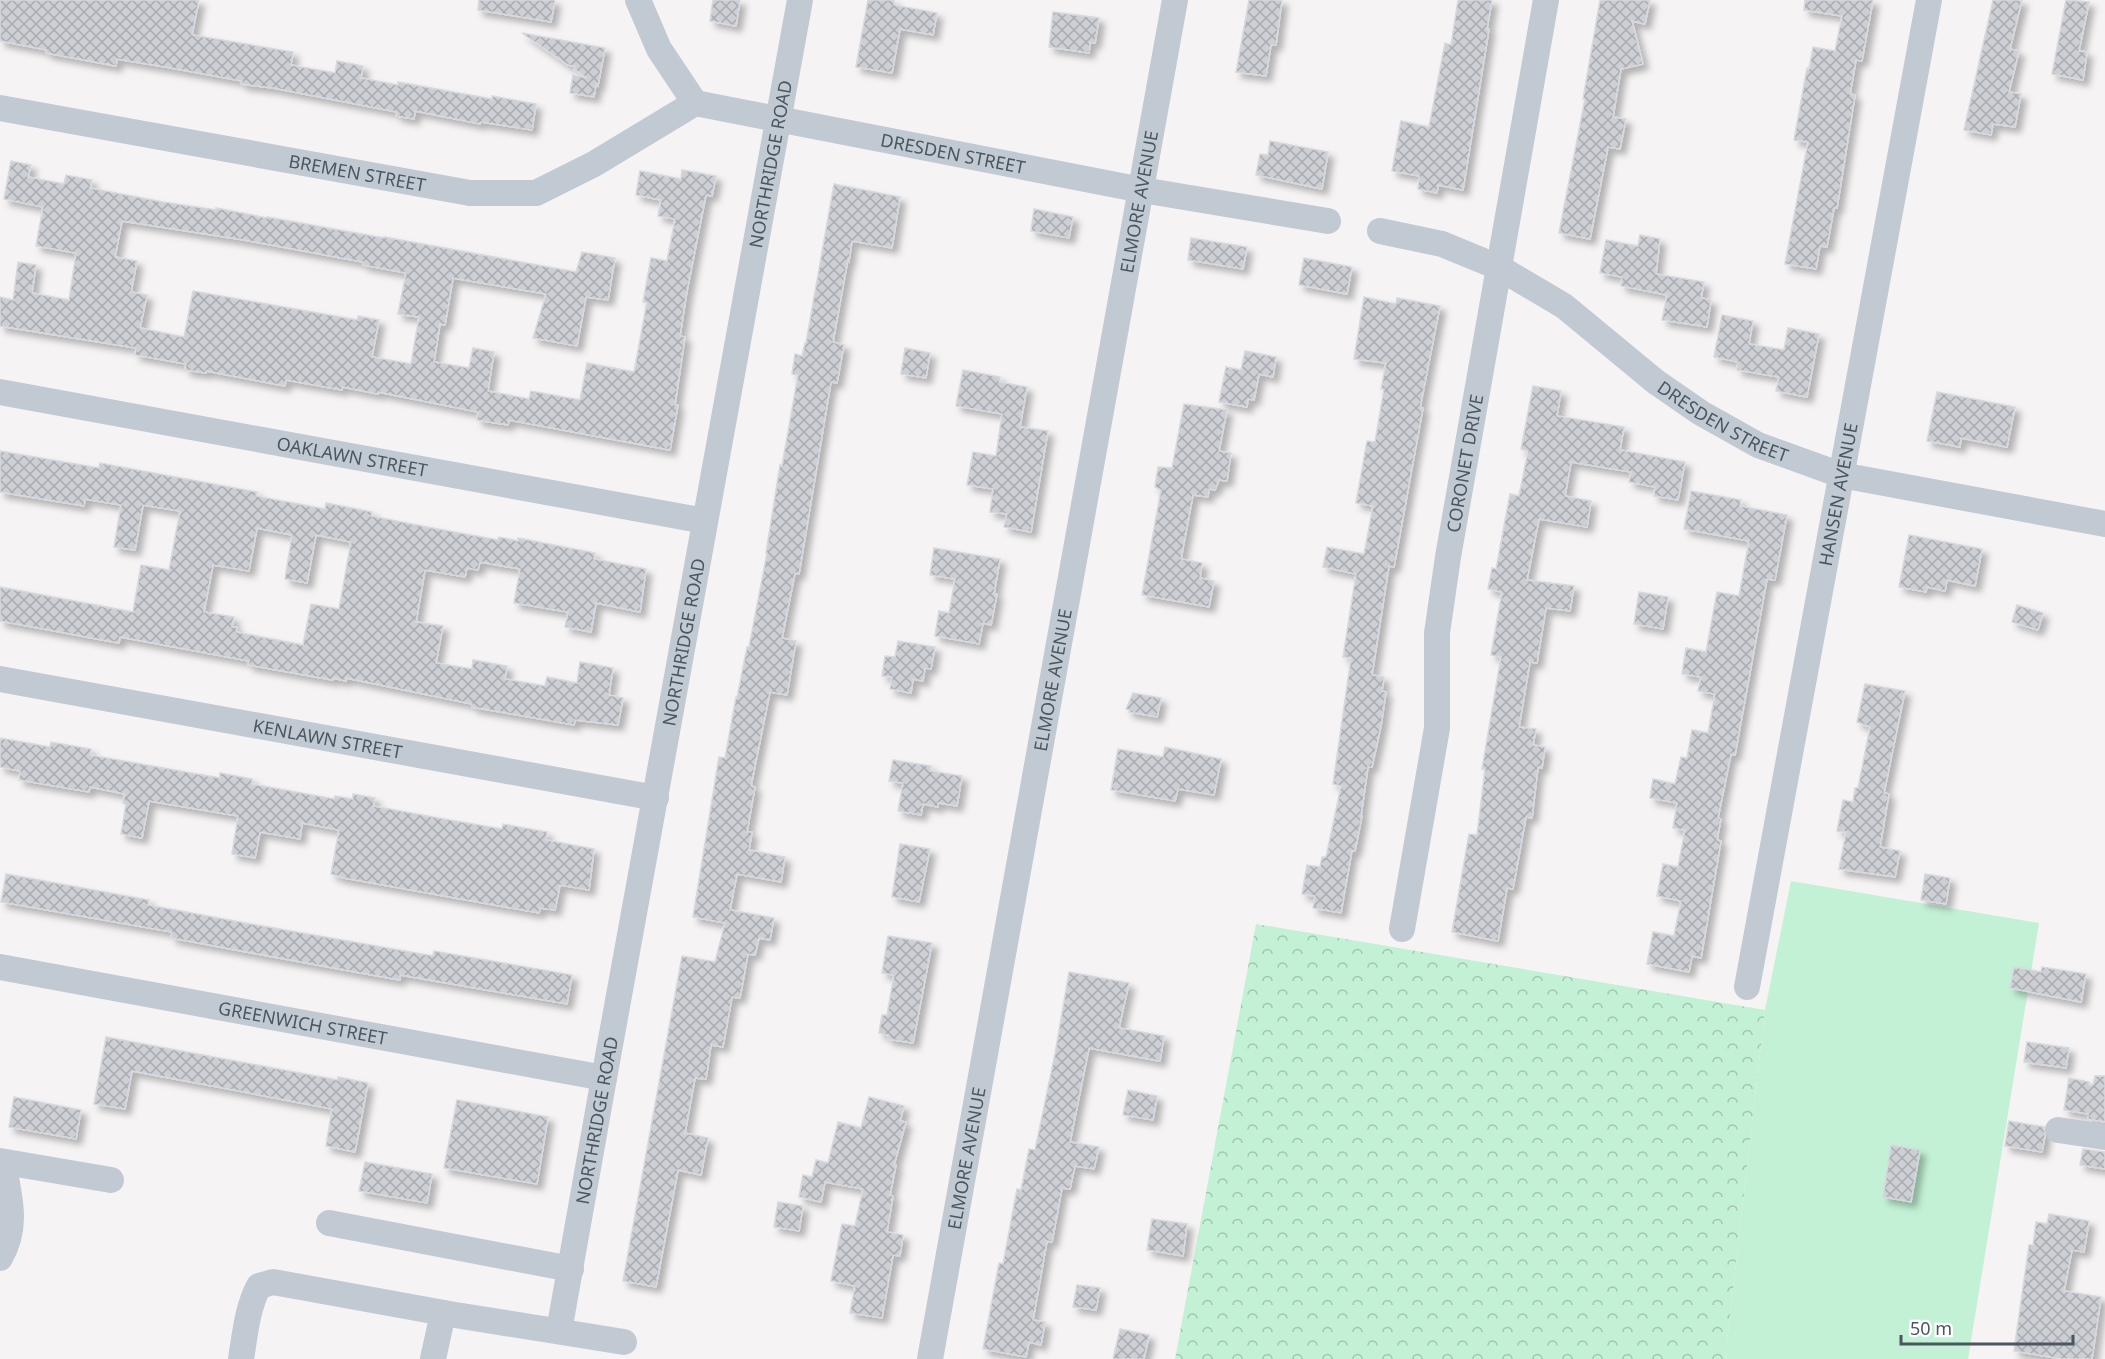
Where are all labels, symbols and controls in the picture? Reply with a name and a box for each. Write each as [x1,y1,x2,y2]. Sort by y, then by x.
street label: NORTHRIDGE ROAD [743,78,797,250]
street label: DRESDEN STREET [879,127,1027,179]
street label: ELMORE AVENUE [1114,129,1163,275]
street label: BREMEN STREET [287,148,428,197]
street label: DRESDEN STREET [1653,375,1792,467]
street label: CORONET DRIVE [1441,392,1488,534]
street label: HANSEN AVENUE [1813,421,1863,568]
street label: OAKLAWN STREET [275,431,430,482]
street label: NORTHRIDGE ROAD [656,556,710,728]
street label: ELMORE AVENUE [1028,607,1077,753]
street label: KENLAWN STREET [251,713,404,764]
street label: GREENWICH STREET [216,995,389,1050]
street label: NORTHRIDGE ROAD [570,1034,623,1206]
street label: ELMORE AVENUE [942,1085,991,1231]
scale bar [1901,1308,2074,1346]
text: 50 m [1910,1316,1952,1340]

